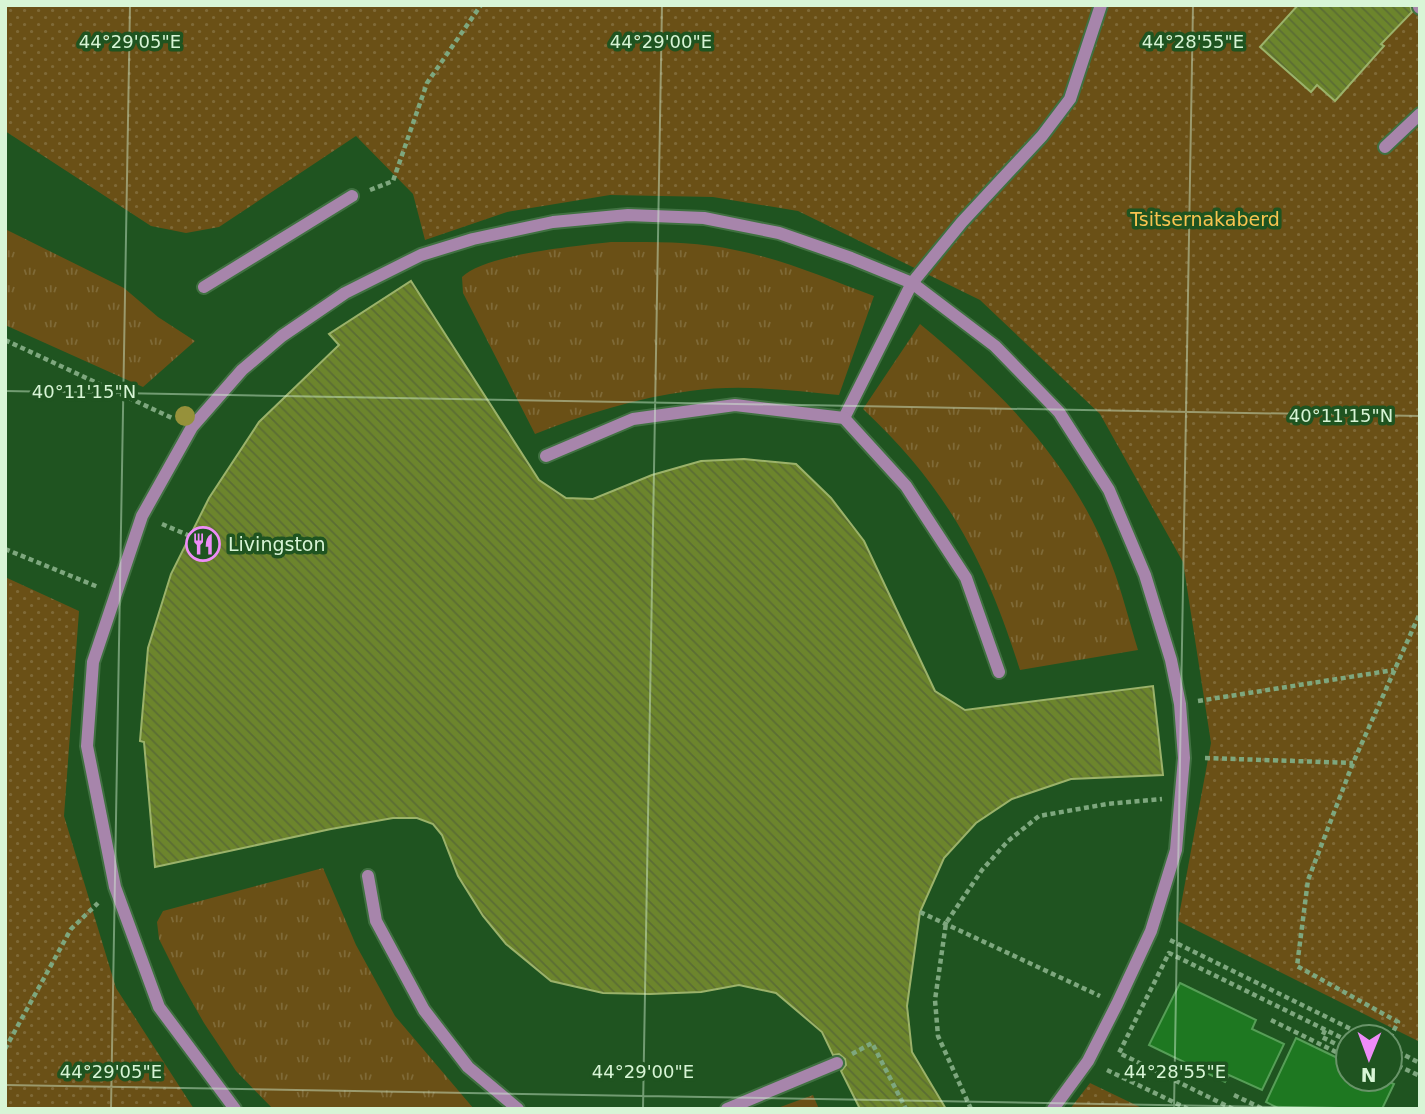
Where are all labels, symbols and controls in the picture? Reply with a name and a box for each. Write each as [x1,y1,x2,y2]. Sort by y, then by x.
text: 44°29'05"E [79,31,181,52]
text: 44°29'00"E [610,31,712,52]
text: 44°28'55"E [1142,31,1244,52]
park label: Tsitsernakaberd [1129,208,1280,230]
text: 40°11'15"N [32,381,136,402]
text: 40°11'15"N [1289,405,1393,426]
restaurant icon: Livingston [184,525,222,563]
place label: Livingston [228,533,326,555]
north arrow [1334,1023,1404,1093]
text: 44°29'05"E [60,1061,162,1082]
text: 44°29'00"E [592,1061,694,1082]
text: 44°28'55"E [1124,1061,1226,1082]
text: N [1361,1064,1377,1086]

